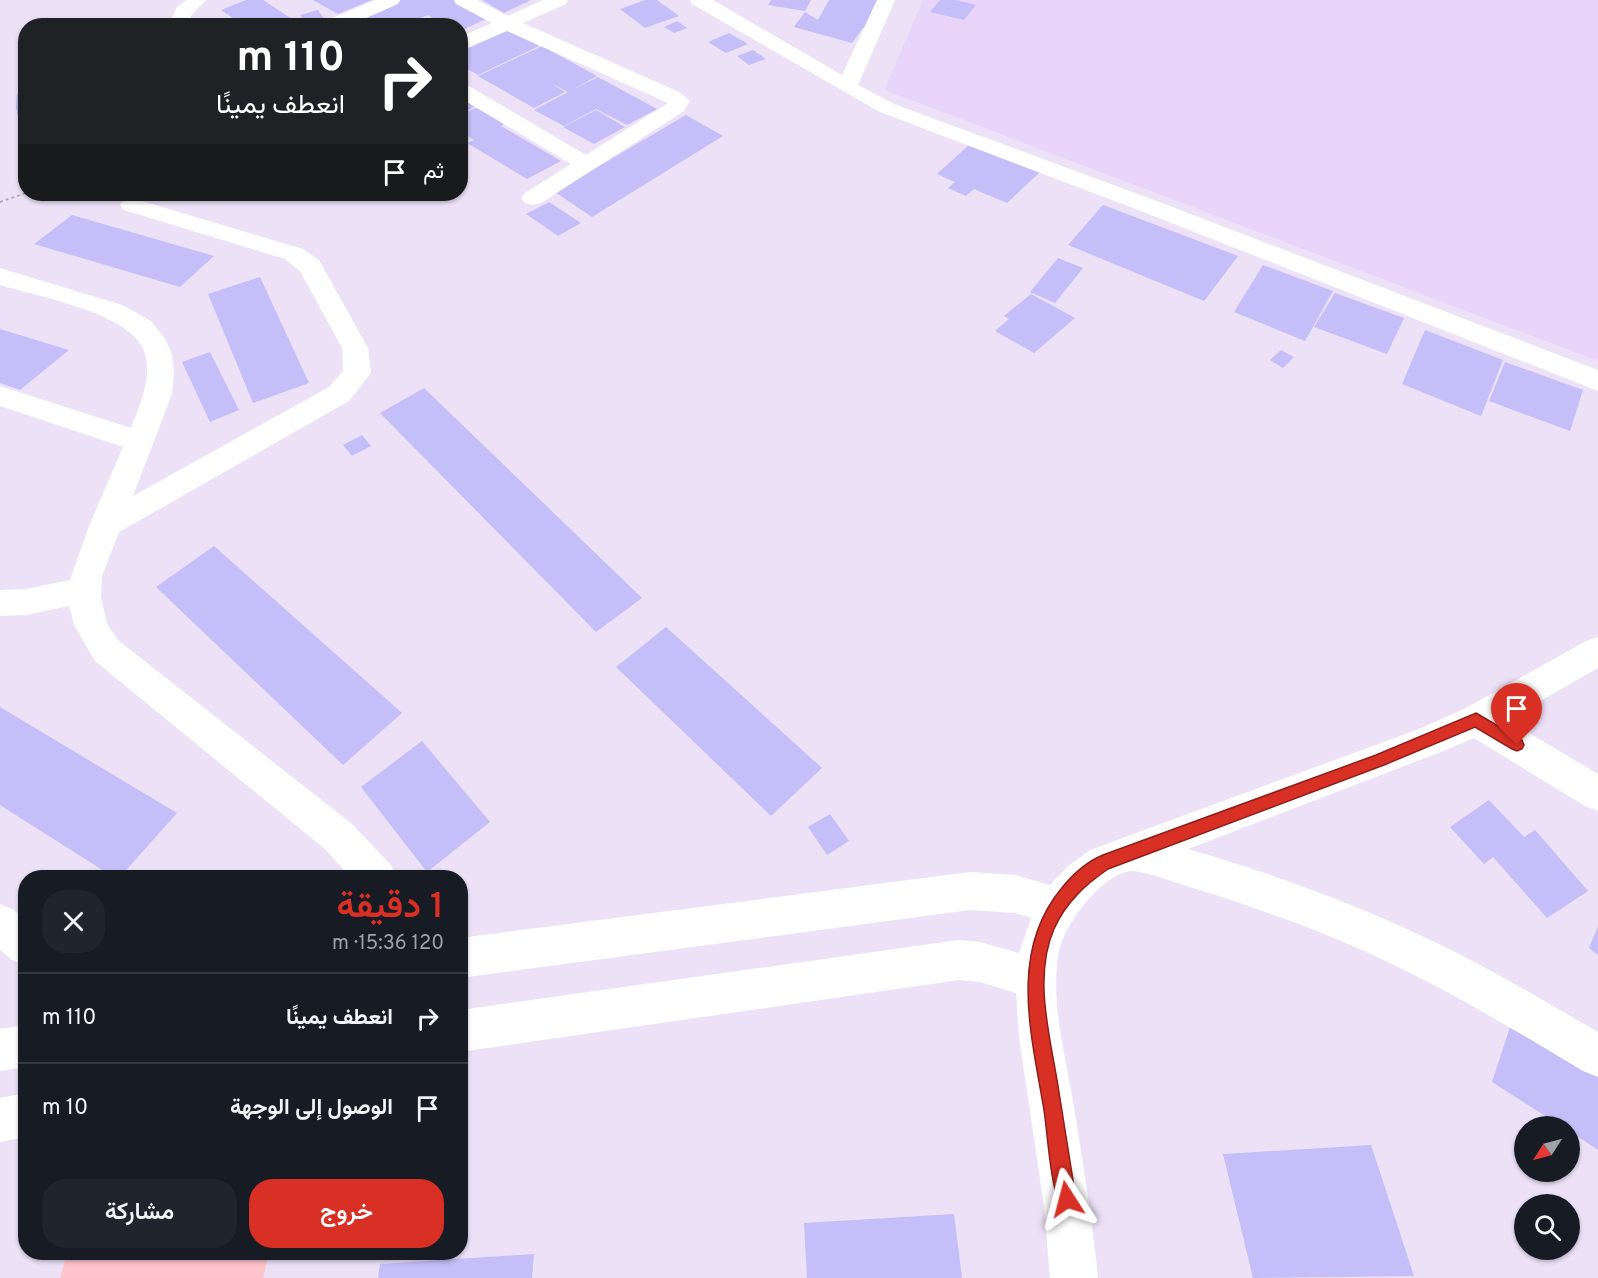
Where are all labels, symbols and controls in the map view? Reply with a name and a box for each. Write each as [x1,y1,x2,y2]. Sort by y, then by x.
text: 110 m [236,33,345,86]
icon: right [366,42,444,120]
text: انعطف يمينًا [216,89,345,123]
icon: arrive [378,156,411,189]
text: ثم [423,159,444,186]
pin [1491,683,1542,745]
icon: arrive [1500,692,1533,725]
text: 1 دقيقة [337,885,444,931]
button: close [42,890,105,953]
text: 120 m · 15:36 [332,931,444,957]
icon: right [411,1002,444,1035]
text: 110 m [42,1005,96,1032]
text: انعطف يمينًا [286,1005,393,1032]
icon: arrive [411,1092,444,1125]
text: 10 m [42,1095,88,1122]
text: الوصول إلى الوجهة [230,1095,393,1122]
north arrow [1514,1116,1580,1182]
map controls [1514,1116,1580,1260]
position arrow [1035,1167,1099,1231]
button: مشاركة [42,1179,237,1248]
button: خروج [249,1179,444,1248]
button: search [1514,1194,1580,1260]

